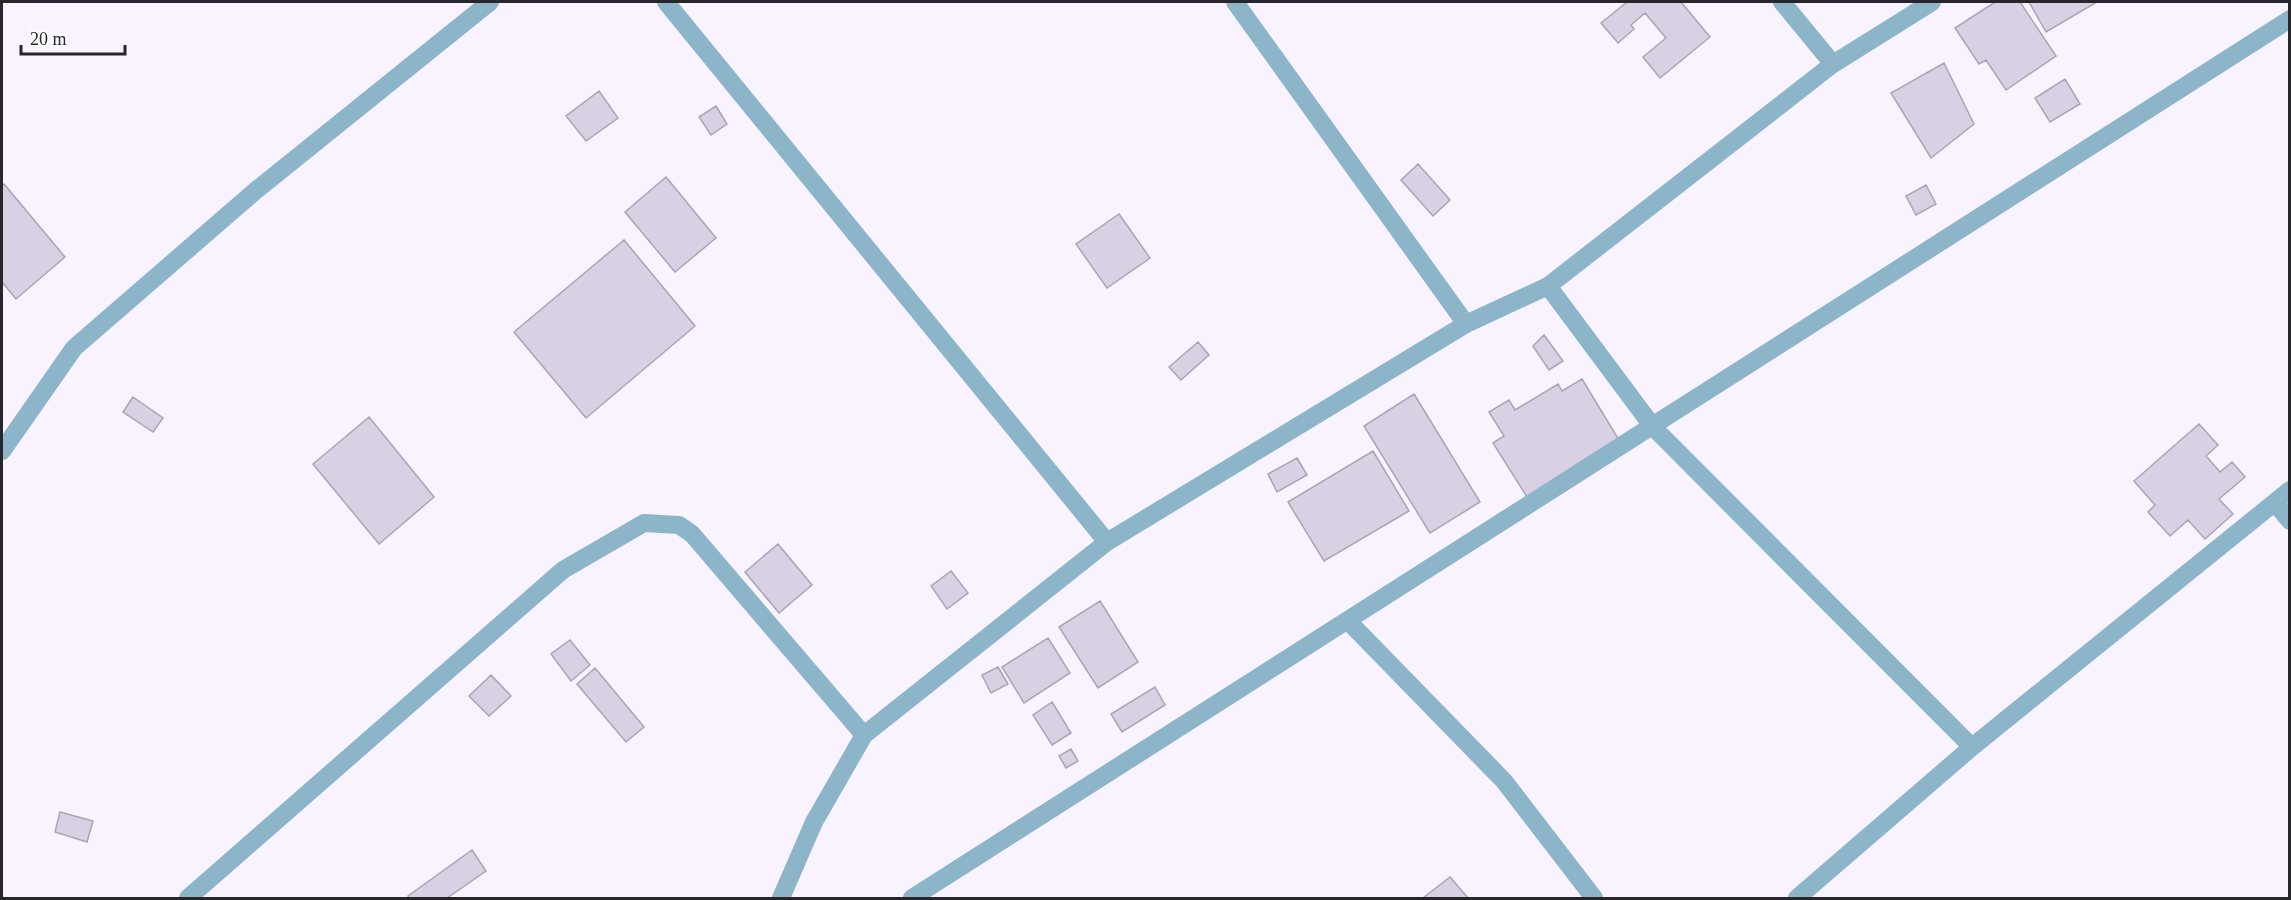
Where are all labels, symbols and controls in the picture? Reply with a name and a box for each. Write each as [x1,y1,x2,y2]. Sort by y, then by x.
scale bar [21,18,124,56]
text: 20 m [30,29,67,49]

